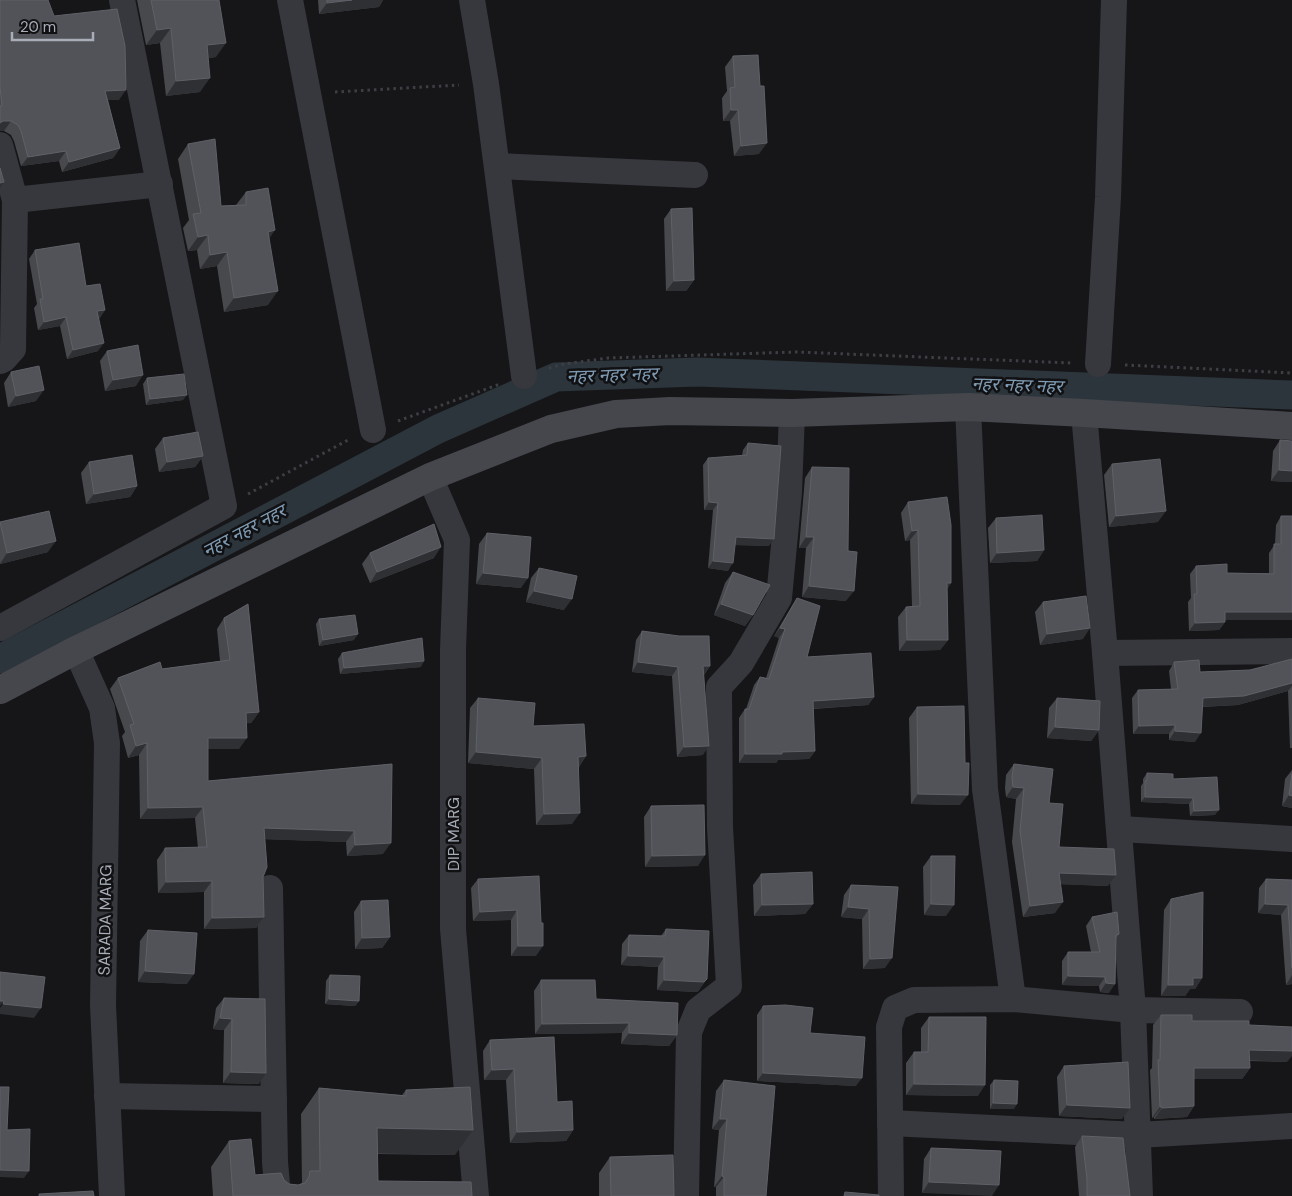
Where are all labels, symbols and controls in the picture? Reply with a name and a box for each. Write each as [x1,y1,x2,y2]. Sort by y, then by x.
scale bar [12,10,94,42]
text: 20 m [20,17,56,37]
water label: नहर नहर नहर [566,361,661,389]
water label: नहर नहर नहर [971,371,1066,399]
water label: नहर नहर नहर [198,497,293,563]
street label: DIP MARG [443,797,464,871]
street label: SARADA MARG [94,864,116,976]

